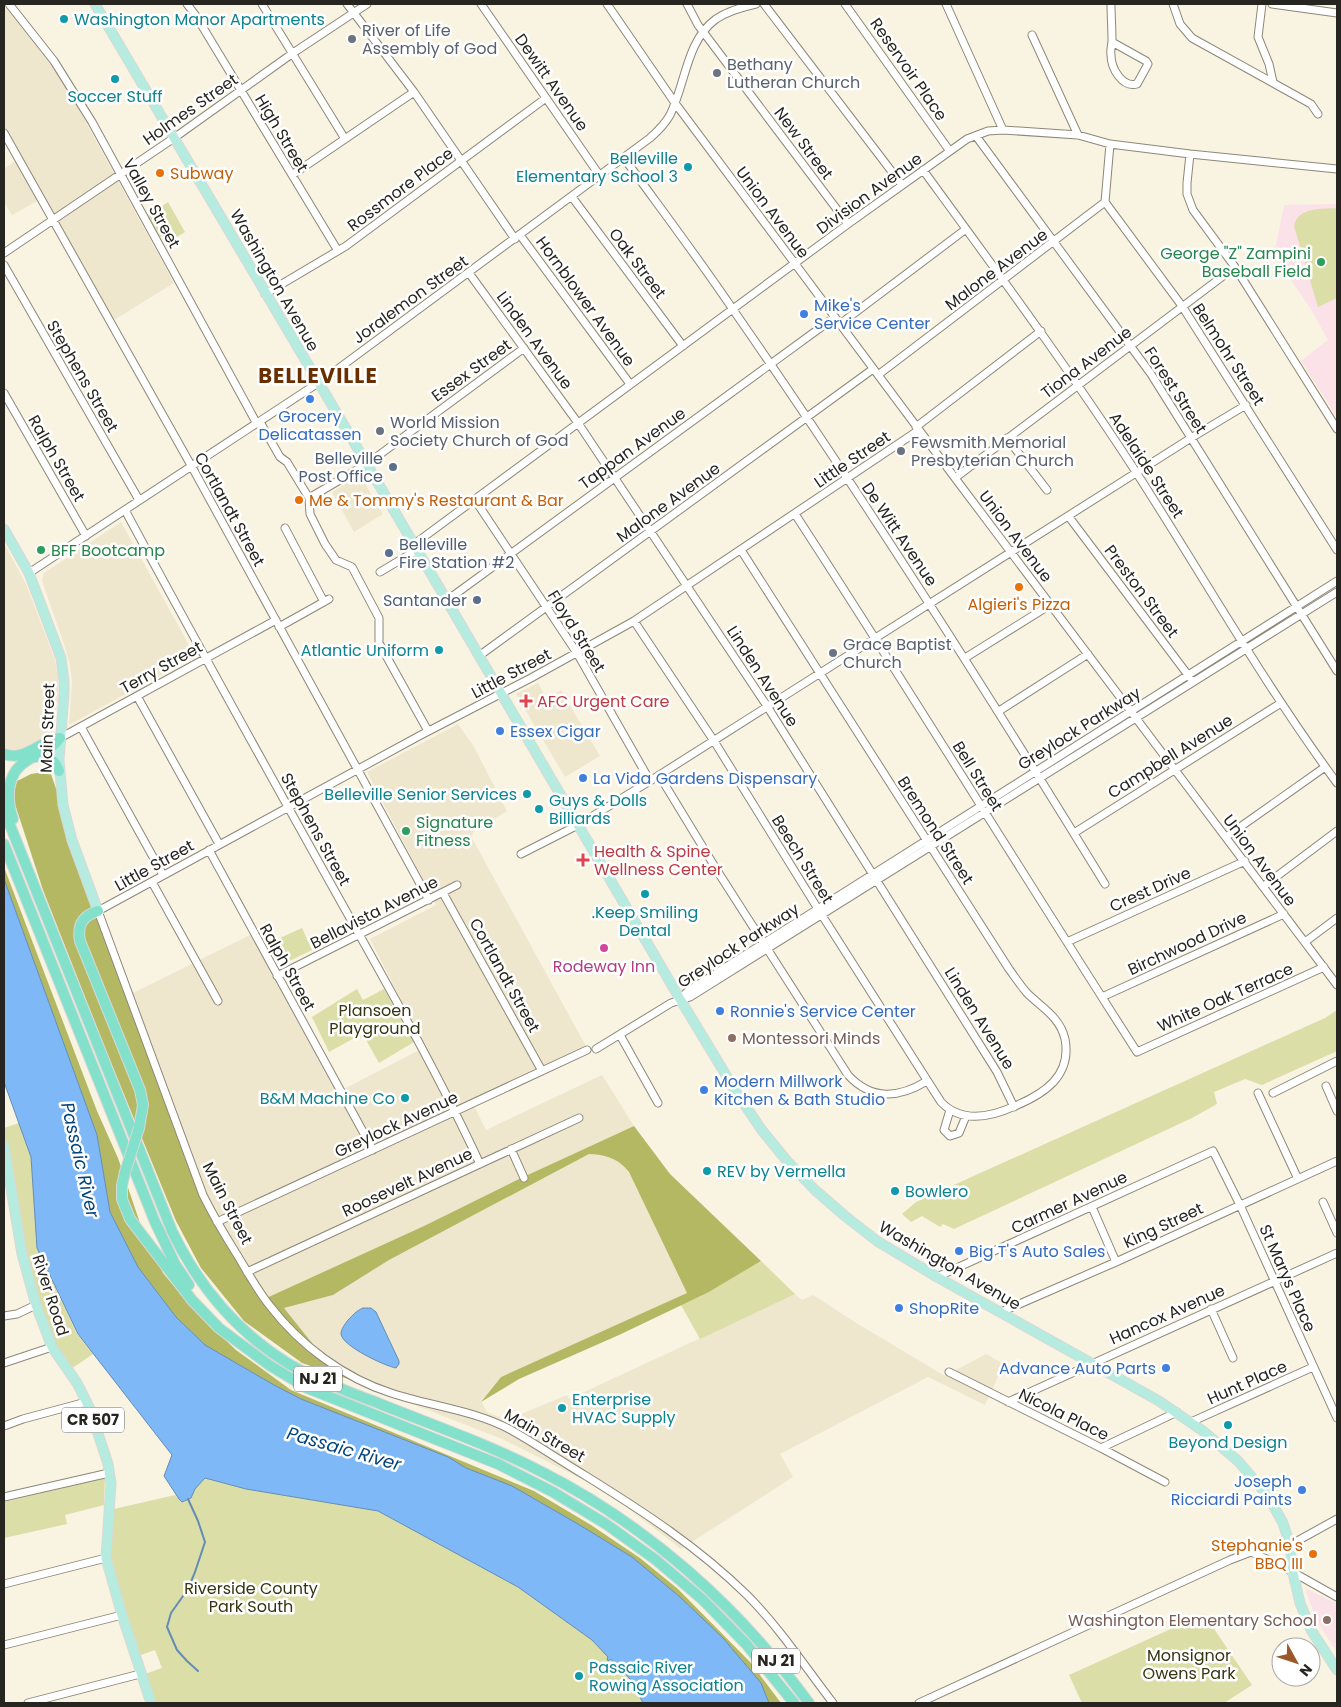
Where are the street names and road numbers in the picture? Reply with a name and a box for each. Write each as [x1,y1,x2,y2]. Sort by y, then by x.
street label: Reservoir Place [864,13,953,125]
street label: Dewitt Avenue [509,29,594,136]
street label: Holmes Street [138,68,243,151]
street label: High Street [249,90,314,177]
street label: New Street [769,102,839,184]
street label: Rossmore Place [343,142,458,237]
street label: Division Avenue [812,147,927,240]
street label: Valley Street [117,154,186,253]
street label: Union Avenue [730,162,815,263]
street label: Washington Avenue [224,205,325,356]
street label: Oak Street [604,223,672,303]
street label: Malone Avenue [940,223,1053,316]
street label: Hornblower Avenue [530,231,641,371]
street label: Joralemon Street [348,250,473,349]
street label: Linden Avenue [491,286,578,394]
street label: Belmohr Street [1187,299,1270,410]
street label: Stephens Street [41,316,124,437]
street label: Tiona Avenue [1036,321,1137,404]
street label: Essex Street [427,333,516,407]
street label: Forest Street [1139,342,1212,438]
street label: Tappan Avenue [574,402,690,495]
street label: Adelaide Street [1104,408,1190,523]
street label: Ralph Street [22,411,91,506]
street label: Little Street [810,425,895,493]
street label: Cortlandt Street [189,448,271,571]
street label: Malone Avenue [612,457,725,548]
street label: De Witt Avenue [856,478,943,591]
street label: Union Avenue [973,486,1058,587]
street label: Preston Street [1099,540,1184,643]
street label: Floyd Street [542,586,611,677]
street label: Linden Avenue [721,621,804,731]
street label: Terry Street [116,635,207,699]
street label: Little Street [467,643,555,704]
street label: Greylock Parkway [1013,681,1145,776]
street label: Main Street [34,683,61,773]
street label: Campbell Avenue [1103,709,1237,804]
street label: Bell Street [947,737,1008,816]
street label: Stephens Street [275,769,356,890]
street label: Bremond Street [892,772,979,889]
street label: Beech Street [766,810,839,908]
street label: Union Avenue [1217,810,1302,911]
street label: Little Street [110,834,198,897]
street label: Crest Drive [1106,861,1195,918]
street label: Bellavista Avenue [306,870,442,955]
street label: Greylock Parkway [673,897,804,993]
street label: Birchwood Drive [1124,906,1250,981]
street label: Cortlandt Street [464,914,546,1037]
street label: Ralph Street [254,919,321,1015]
street label: White Oak Terrace [1154,957,1297,1038]
street label: Linden Avenue [939,963,1020,1074]
street label: Greylock Avenue [331,1086,462,1163]
street label: Roosevelt Avenue [338,1142,476,1223]
street label: Main Street [197,1158,258,1249]
street label: Carmer Avenue [1007,1165,1131,1239]
street label: King Street [1120,1197,1207,1254]
street label: Washington Avenue [874,1215,1025,1316]
street label: St Marys Place [1254,1221,1322,1336]
street label: River Road [27,1251,75,1339]
street label: Hancox Avenue [1106,1279,1229,1350]
street label: Hunt Place [1204,1355,1291,1410]
road number: NJ 21 [294,1366,342,1392]
street label: Nicola Place [1015,1383,1113,1446]
street label: Main Street [500,1403,590,1468]
road number: CR 507 [62,1408,124,1432]
road number: NJ 21 [752,1648,800,1674]

